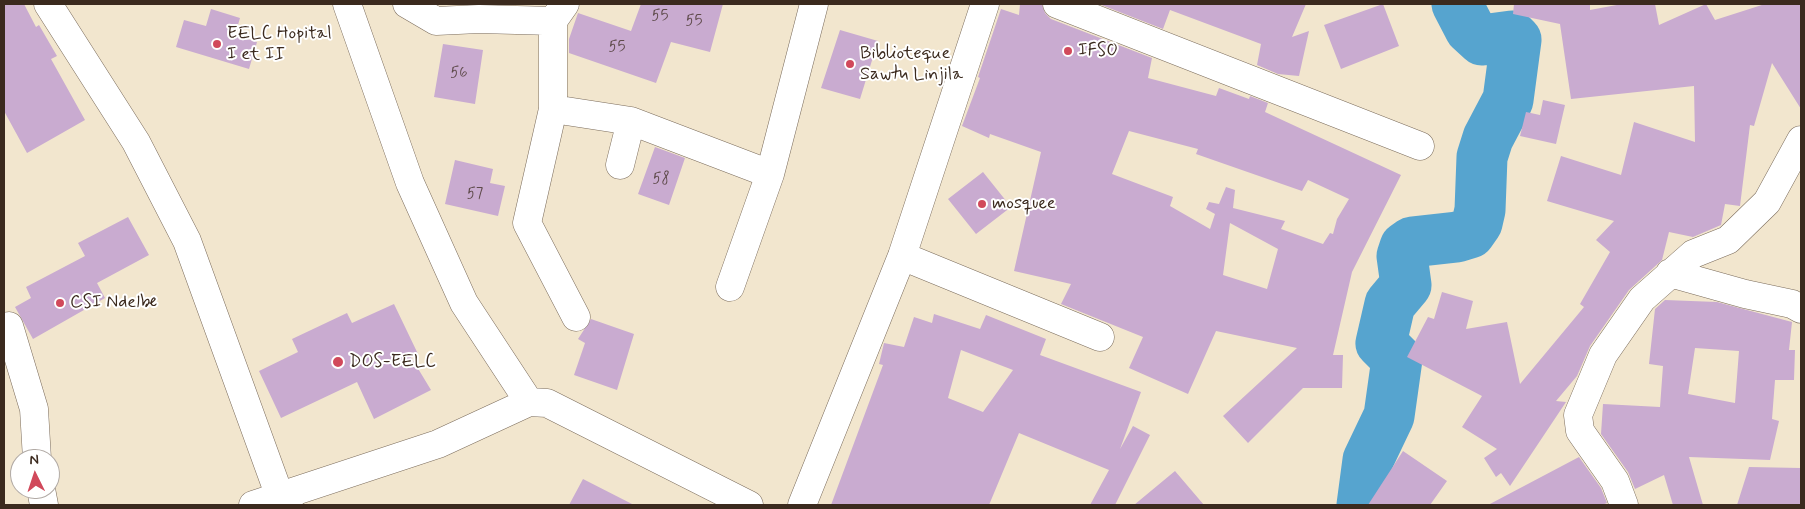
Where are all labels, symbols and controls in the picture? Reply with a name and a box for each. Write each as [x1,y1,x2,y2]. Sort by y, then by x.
house number: 55 [652,8,668,26]
house number: 55 [686,13,702,31]
place label: EELC Hopital I et II [227,23,332,66]
marker: EELC Hopital I et II [211,38,223,50]
house number: 55 [609,39,625,57]
place label: IFSO [1078,40,1118,62]
place label: Biblioteque Sawtu Linjila [860,43,963,86]
marker: IFSO [1062,45,1074,57]
marker: Biblioteque Sawtu Linjila [844,58,856,70]
house number: 56 [450,65,468,83]
house number: 58 [652,171,670,189]
house number: 57 [467,186,483,204]
place label: mosquee [992,193,1056,215]
marker: mosquee [976,198,988,210]
place label: CSI Ndelbe [70,292,157,314]
marker: CSI Ndelbe [54,297,66,309]
place label: DOS-EELC [349,351,436,373]
marker: DOS-EELC [331,355,345,369]
north arrow [10,449,60,499]
text: N [29,451,39,469]

